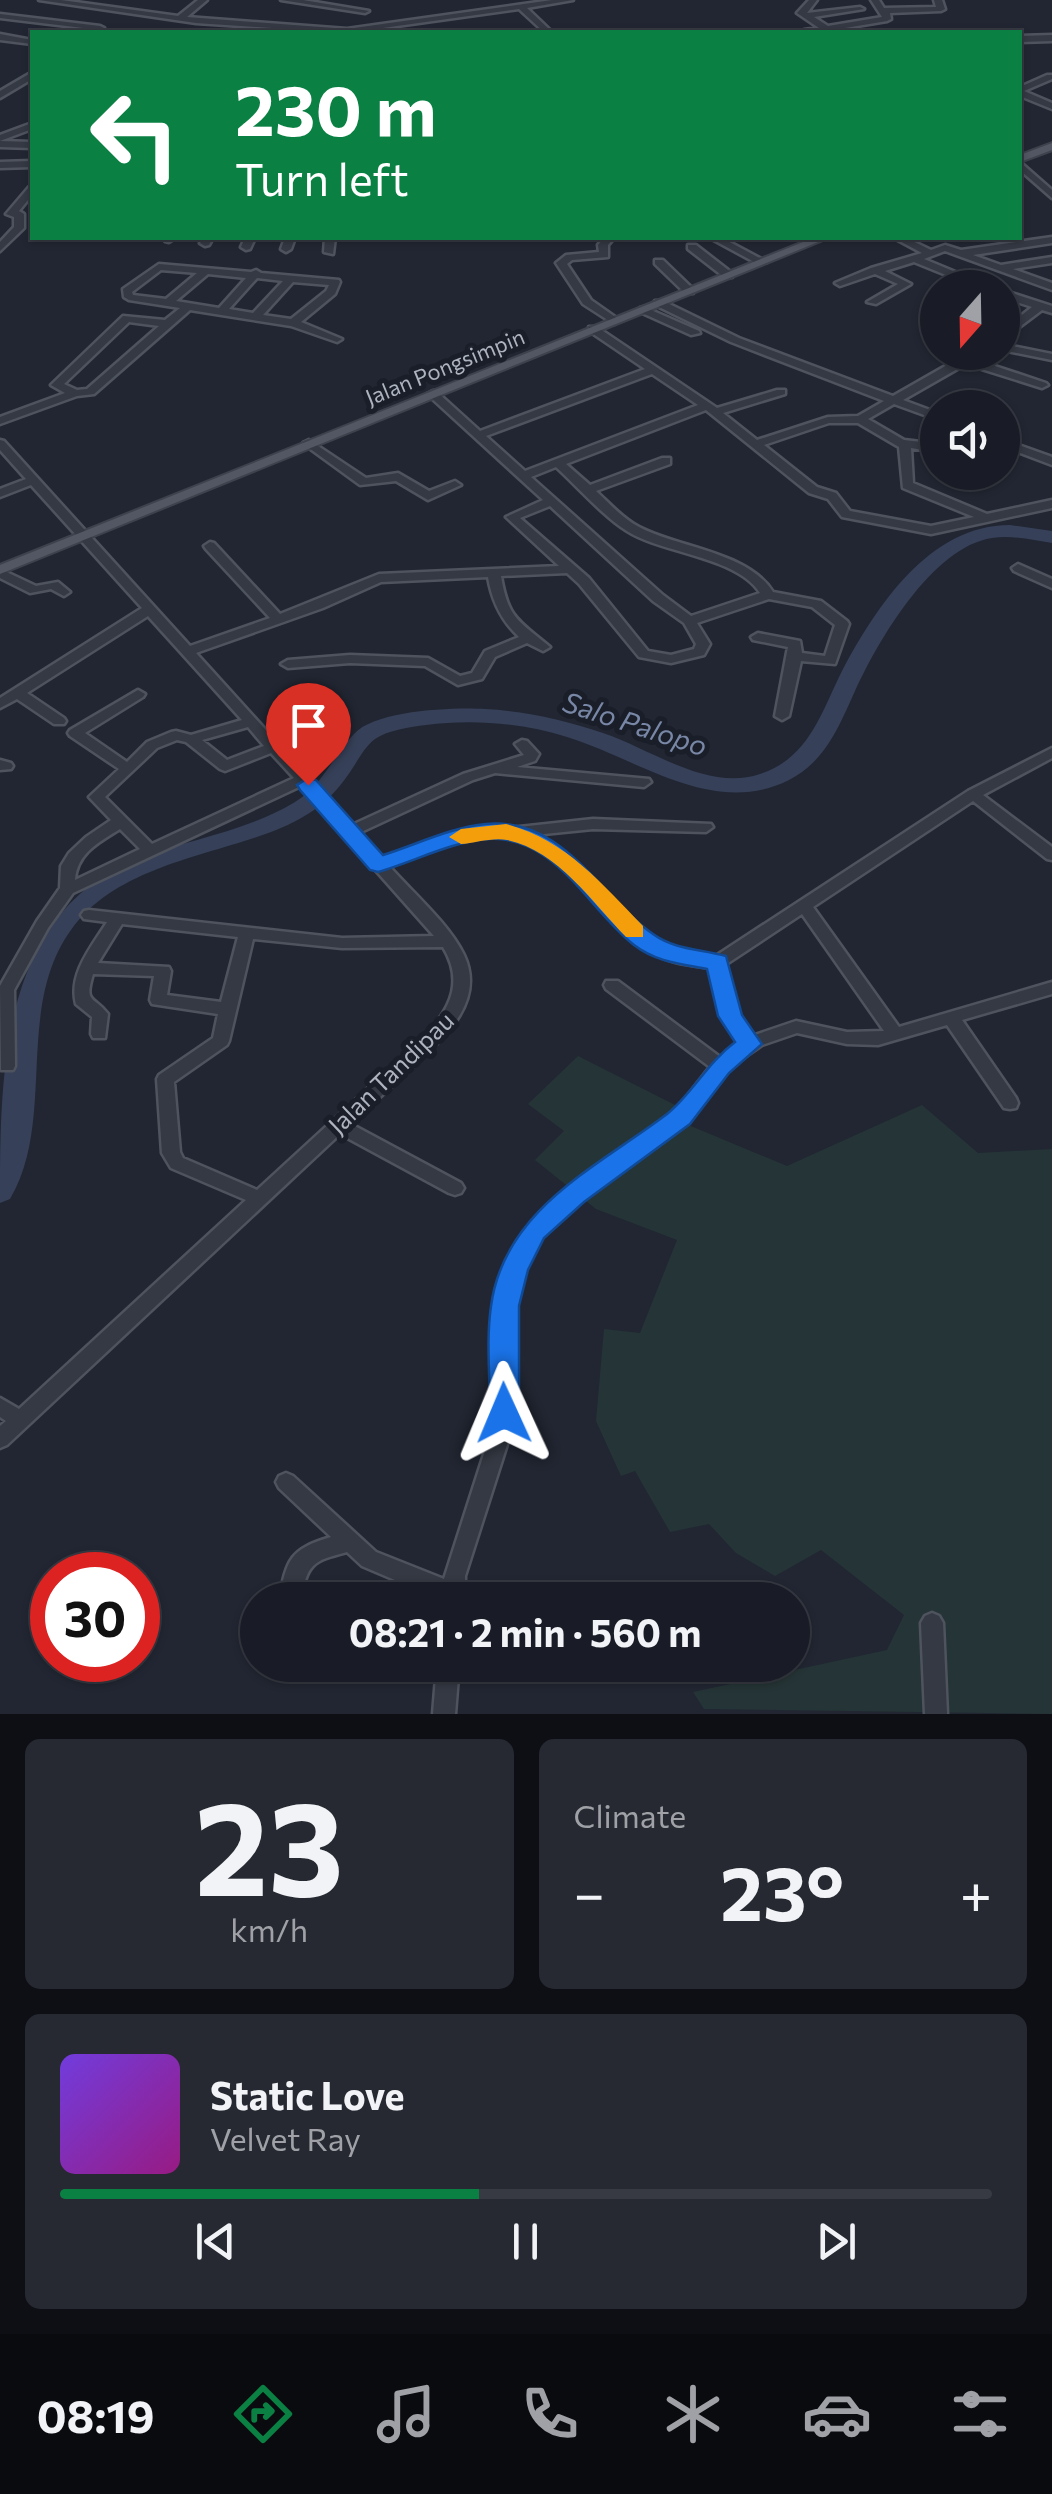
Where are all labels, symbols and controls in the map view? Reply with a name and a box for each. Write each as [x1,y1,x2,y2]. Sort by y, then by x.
text: 230 m [235,65,437,150]
icon: left [70,70,200,200]
text: Turn left [235,150,409,205]
north arrow [920,270,1020,370]
map controls [920,270,1020,490]
street label: Jalan Pongsimpin [361,322,528,411]
button: sound [920,390,1020,490]
pin [266,683,351,786]
water label: Salo Palopo [559,684,712,762]
icon: arrive [281,698,336,753]
street label: Jalan Tandipau [321,1005,459,1140]
position arrow [452,1361,556,1465]
speed limit sign: 30 [30,1552,160,1682]
text: 08:21 · 2 min · 560 m [349,1608,701,1655]
text: 23 [194,1764,344,1923]
text: Climate [574,1795,686,1835]
text: 23° [720,1845,844,1936]
text: − [574,1858,605,1925]
text: + [960,1858,992,1925]
text: km/h [230,1909,308,1949]
text: Static Love [210,2071,405,2118]
text: Velvet Ray [210,2118,361,2158]
icon: previous [188,2214,243,2269]
icon: pause [498,2214,553,2269]
icon: next [809,2214,864,2269]
icon: directions [228,2379,298,2449]
icon: music [371,2379,441,2449]
icon: phone [515,2379,585,2449]
icon: climate [658,2379,728,2449]
icon: car [802,2379,872,2449]
icon: filters [945,2379,1015,2449]
text: 08:19 [37,2387,154,2442]

